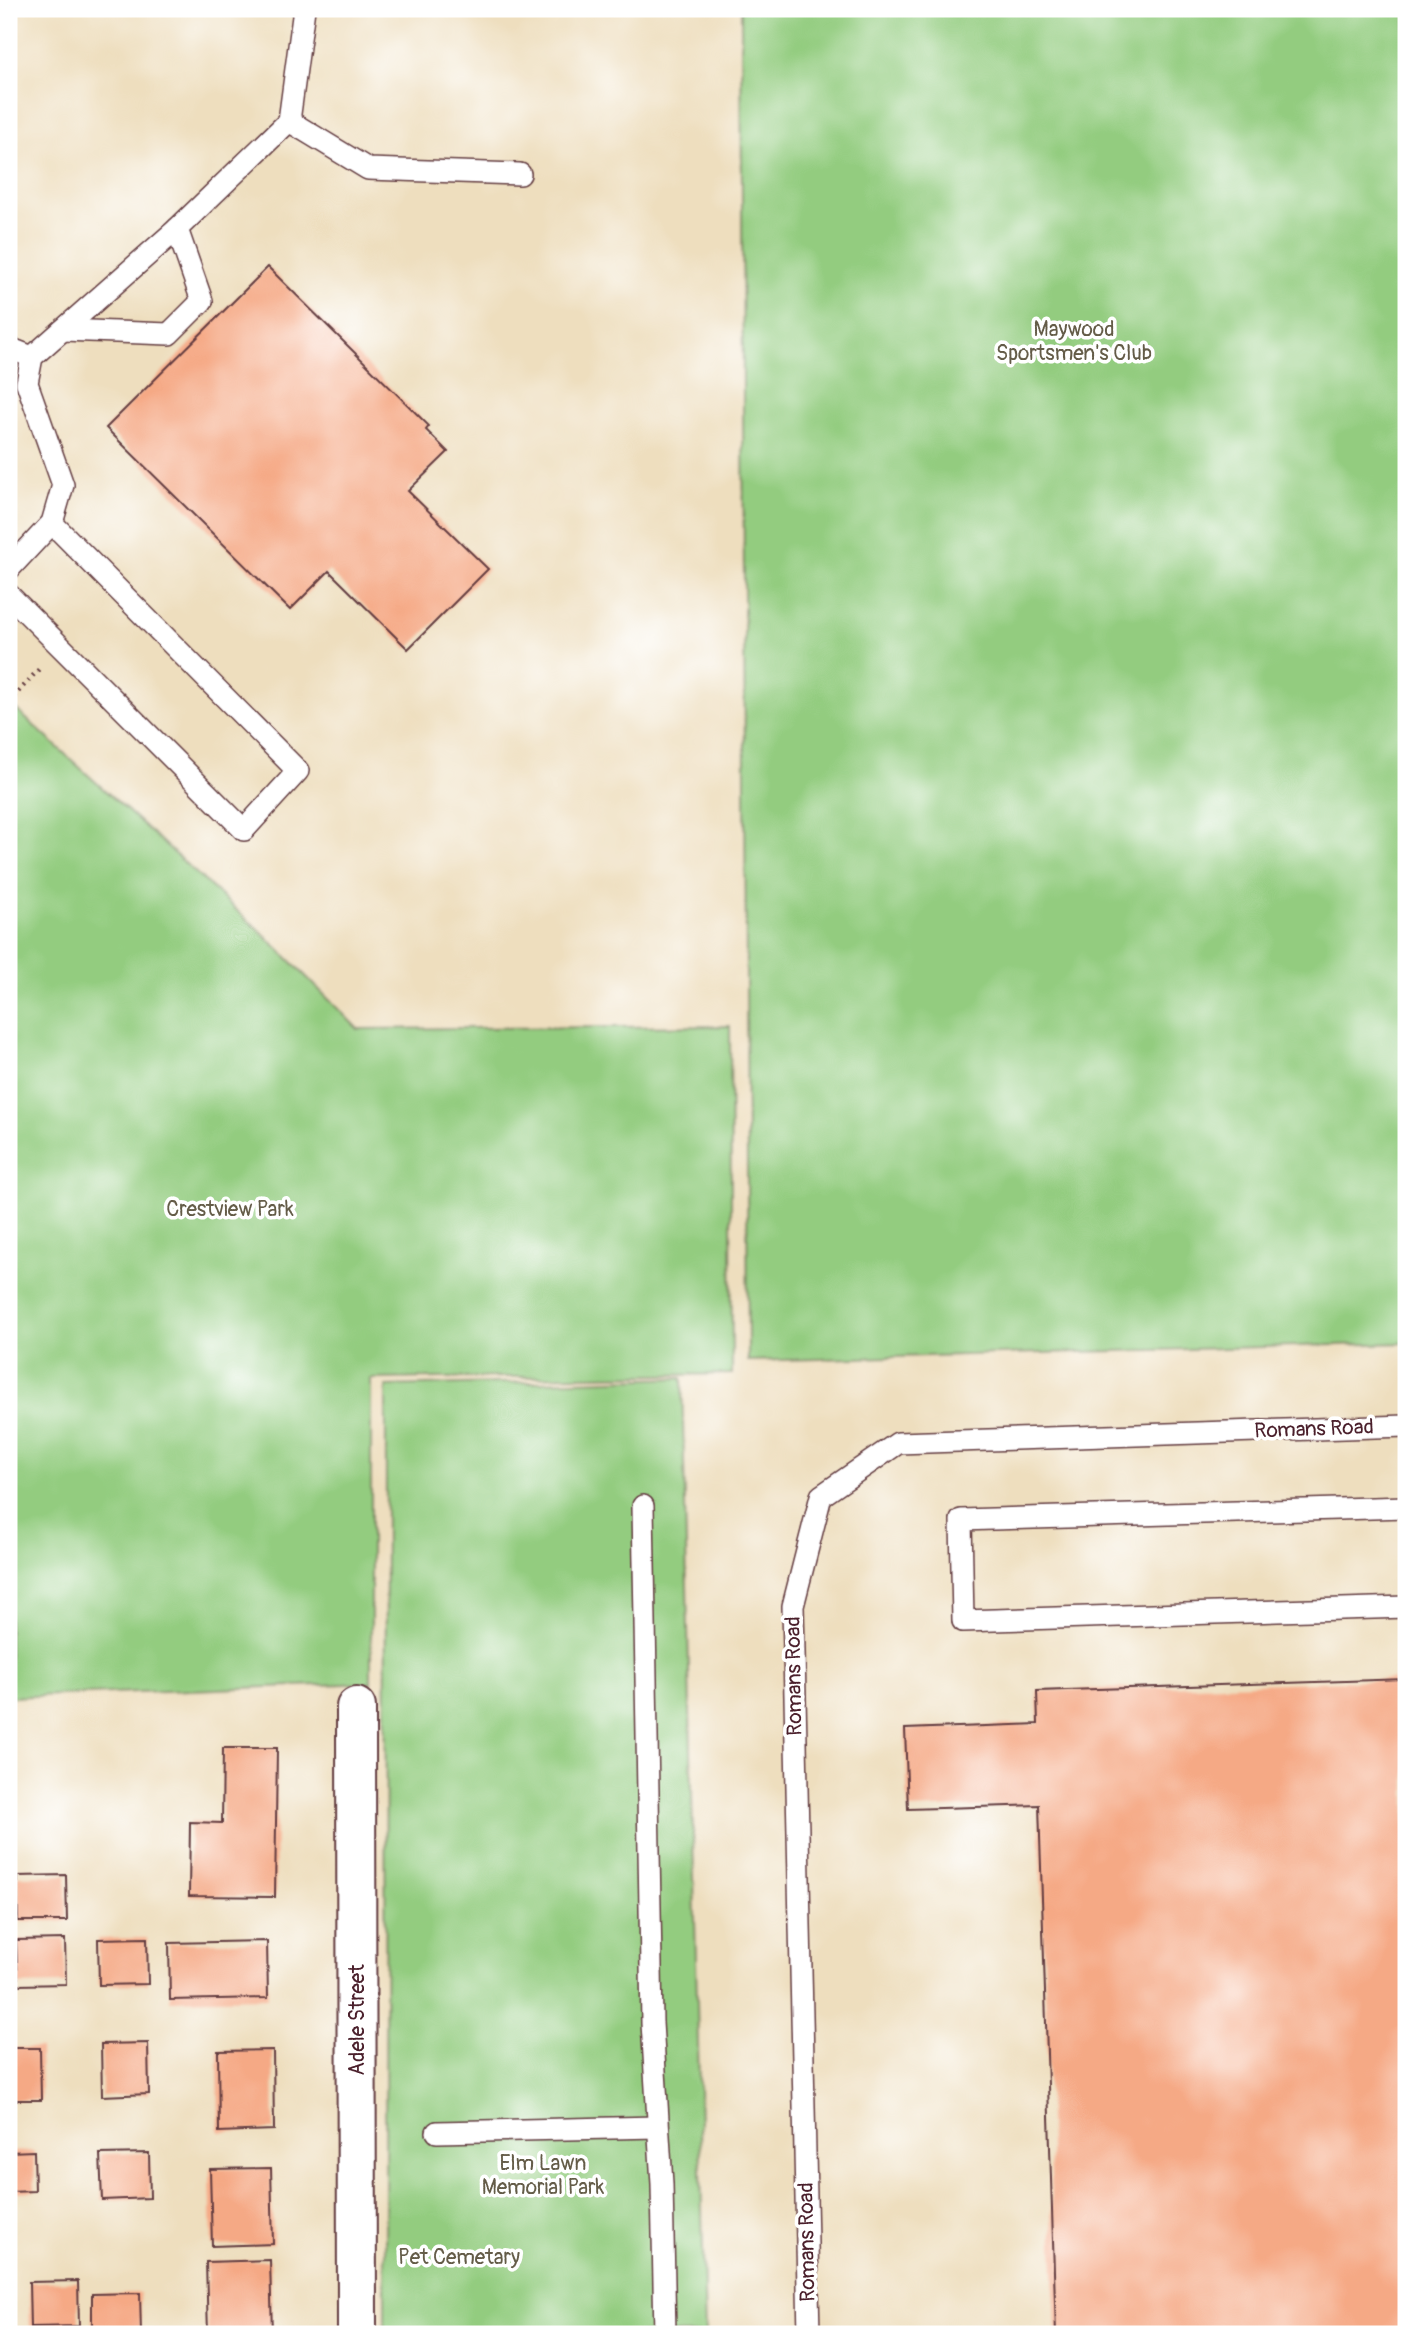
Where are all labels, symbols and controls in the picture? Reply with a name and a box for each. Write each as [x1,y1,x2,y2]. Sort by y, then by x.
park label: Maywood Sportsmen's Club [996,316,1152,367]
park label: Crestview Park [166,1196,294,1223]
street label: Romans Road [1254,1413,1374,1445]
street label: Romans Road [779,1616,809,1736]
street label: Adele Street [344,1964,371,2076]
park label: Elm Lawn Memorial Park [482,2150,604,2201]
street label: Romans Road [792,2182,822,2302]
park label: Pet Cemetary [398,2244,520,2271]

